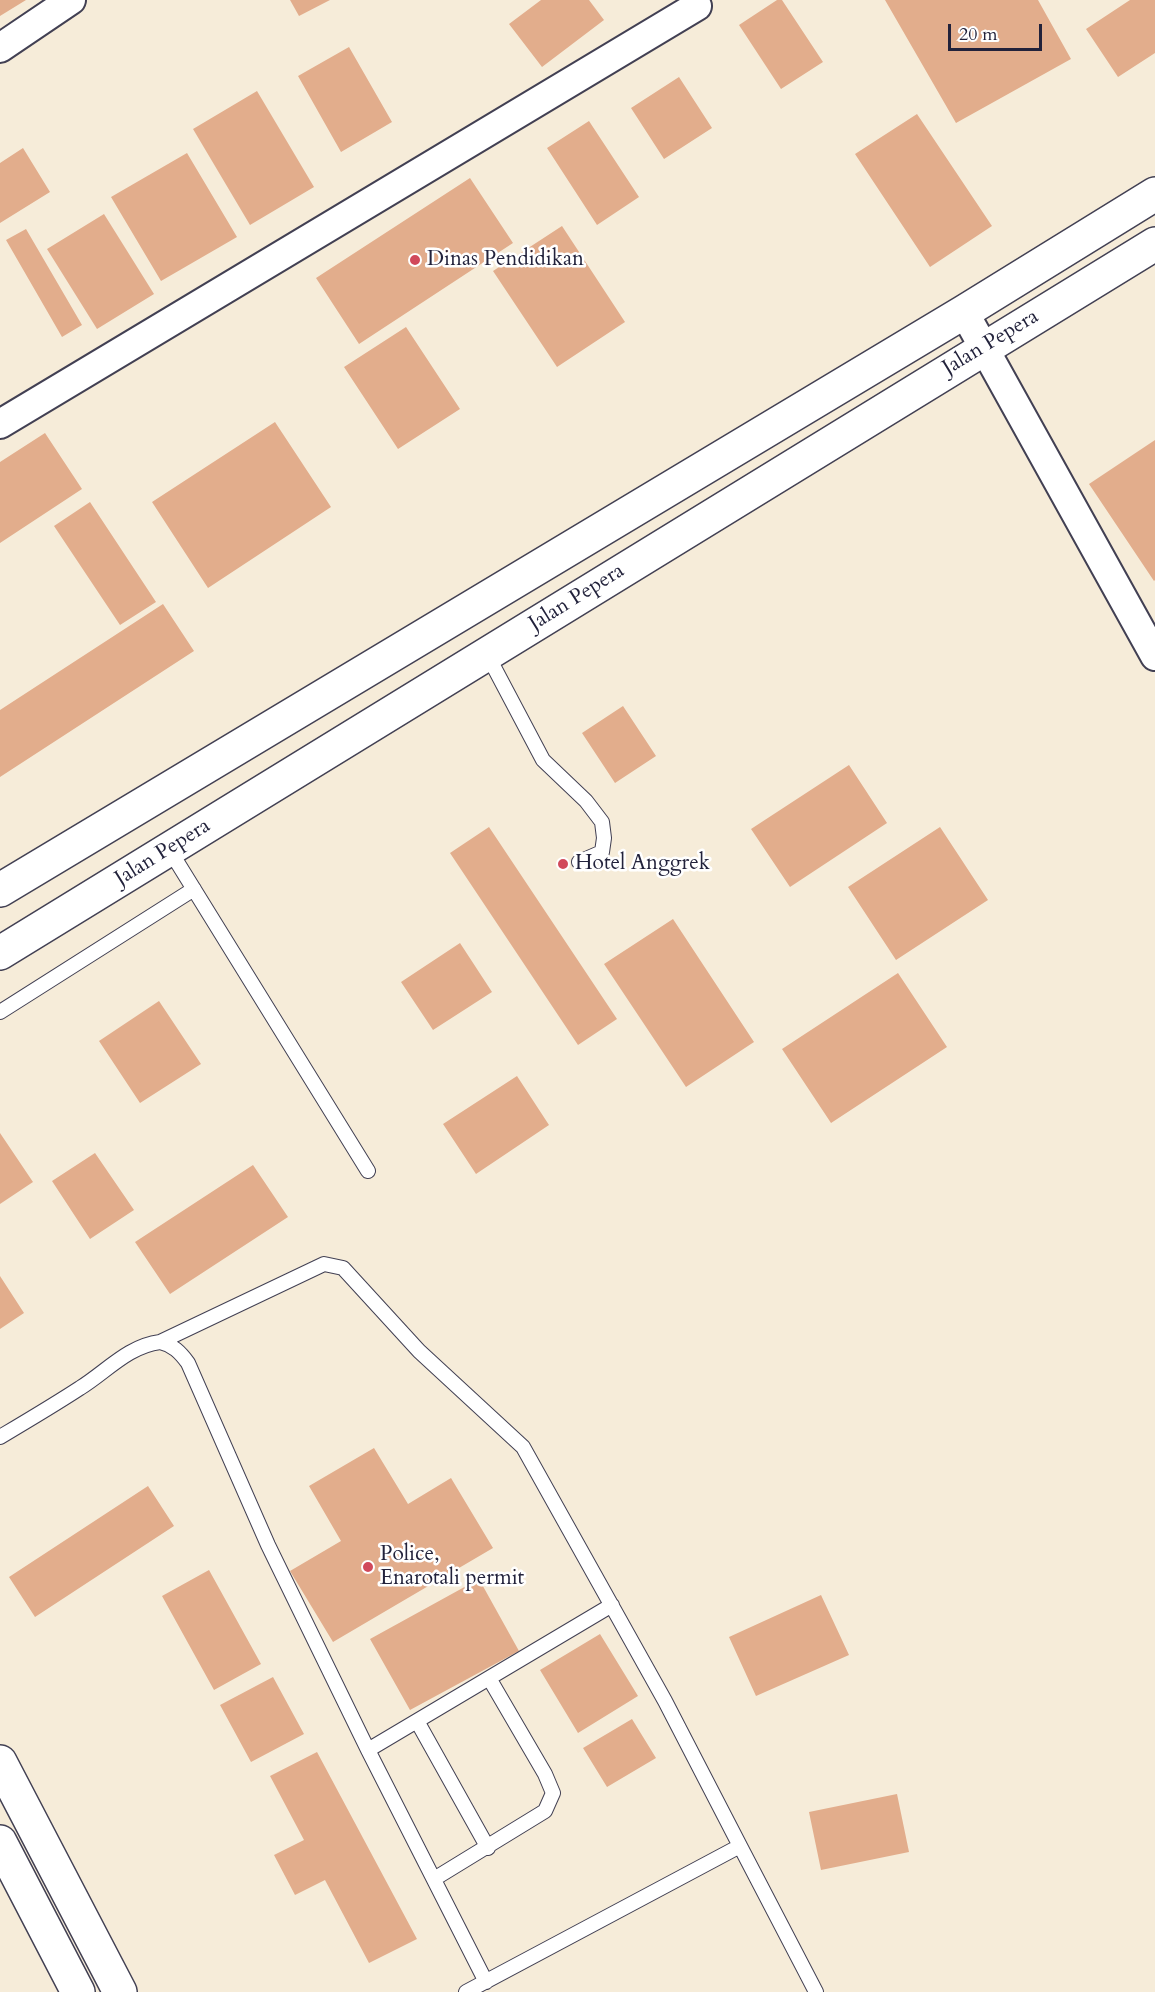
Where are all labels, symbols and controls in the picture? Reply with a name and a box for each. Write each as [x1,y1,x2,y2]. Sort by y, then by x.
scale bar [951,12,1046,50]
text: 20 m [959,22,998,47]
place label: Dinas Pendidikan [427,247,584,273]
marker: Dinas Pendidikan [408,253,422,267]
street label: Jalan Pepera [938,304,1044,382]
street label: Jalan Pepera [525,559,629,637]
street label: Jalan Pepera [111,814,215,892]
place label: Hotel Anggrek [575,851,710,877]
marker: Hotel Anggrek [556,857,570,871]
place label: Police, Enarotali permit [380,1542,524,1592]
marker: Police, Enarotali permit [361,1560,375,1574]

